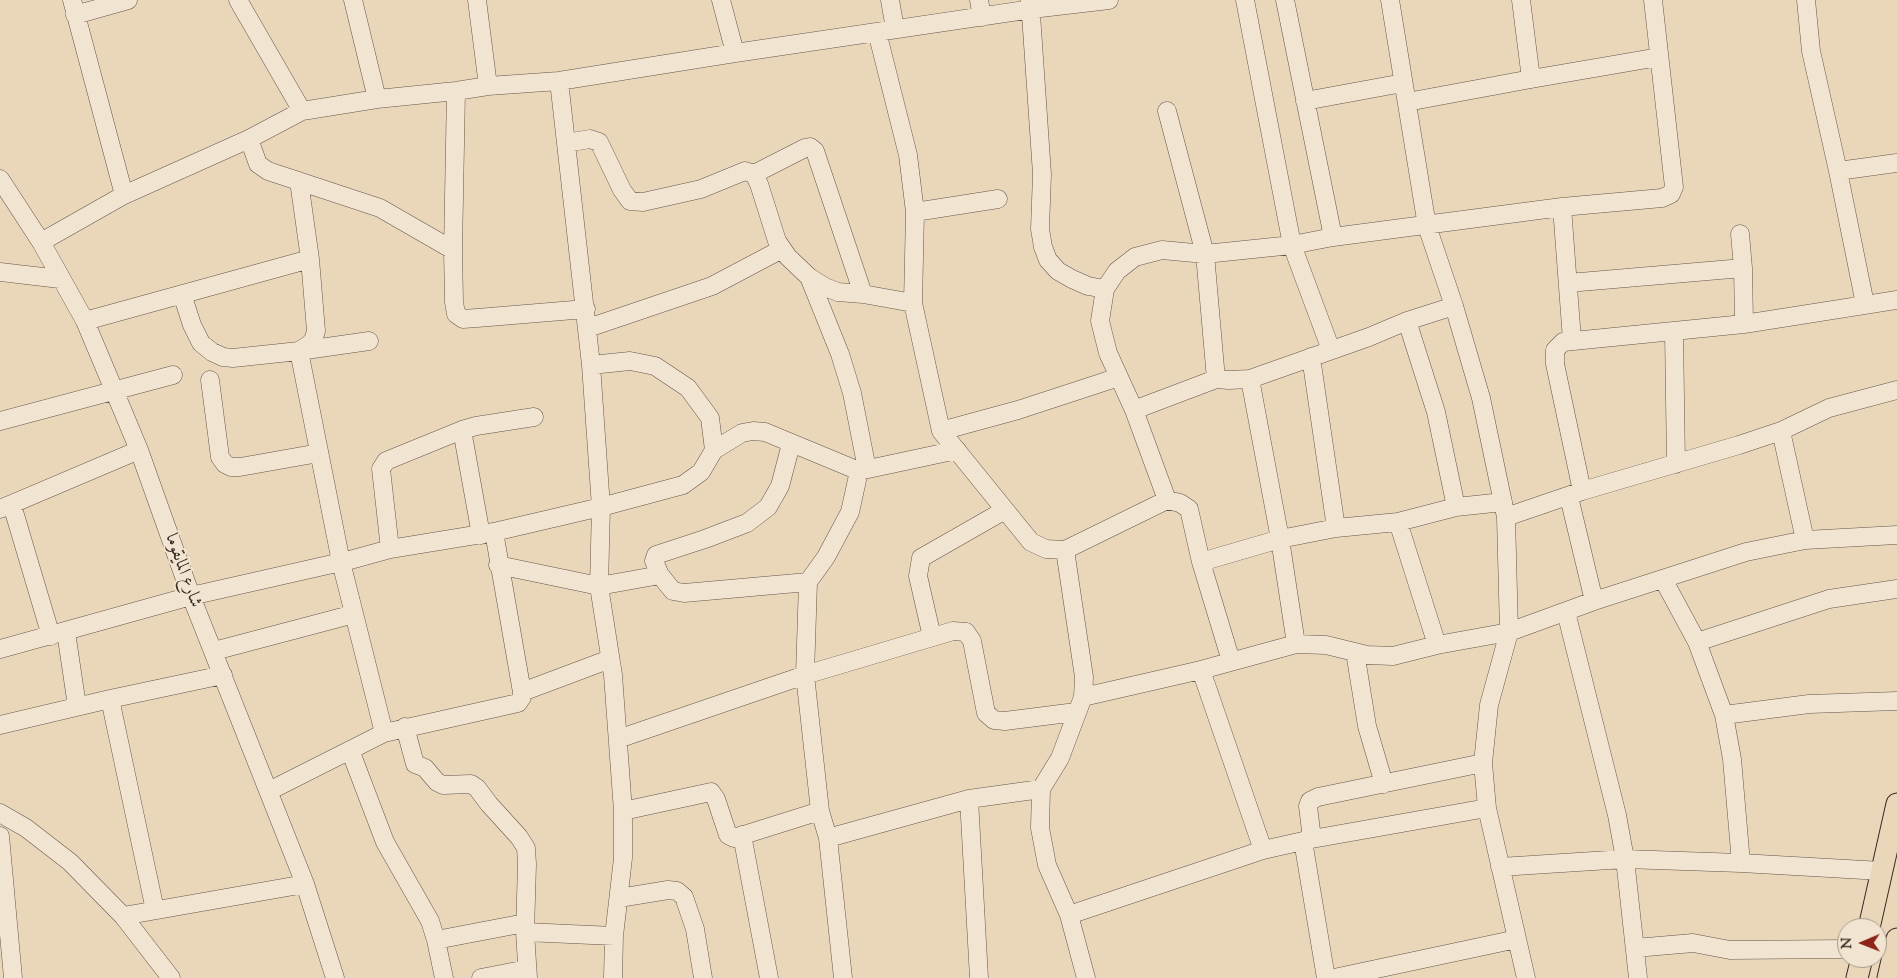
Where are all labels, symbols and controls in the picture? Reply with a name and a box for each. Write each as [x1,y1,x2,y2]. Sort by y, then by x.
street label: شارع المايقوما [159,531,205,611]
north arrow [1837,918,1887,968]
text: N [1838,937,1858,949]

